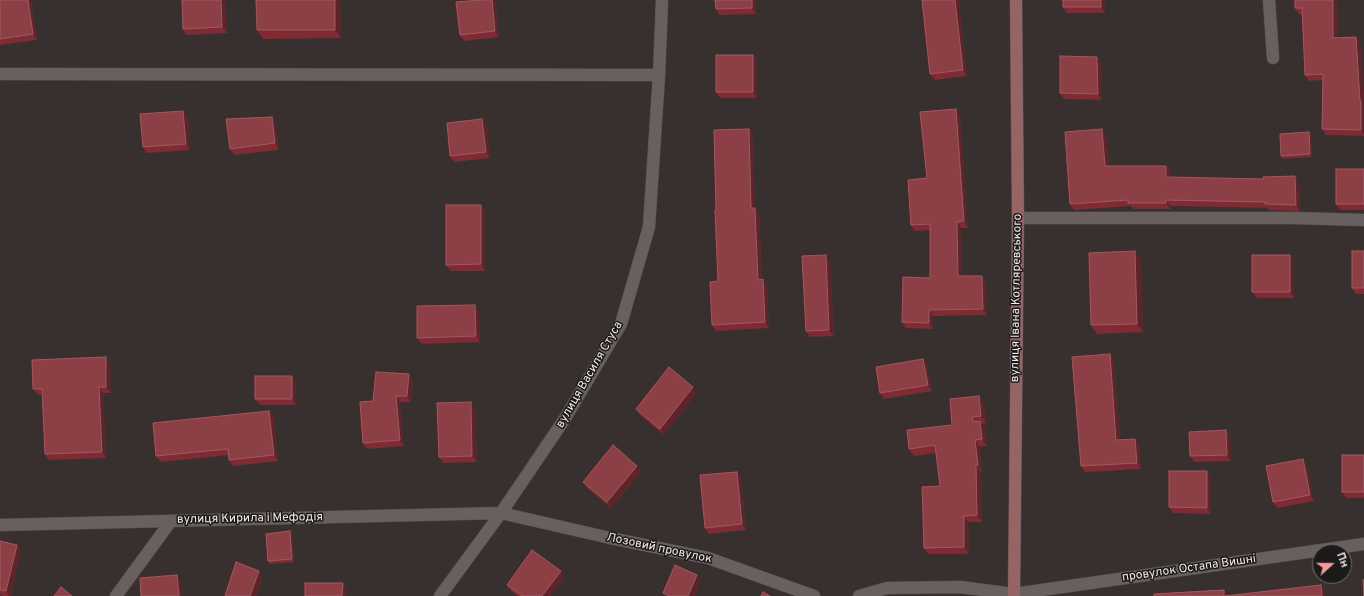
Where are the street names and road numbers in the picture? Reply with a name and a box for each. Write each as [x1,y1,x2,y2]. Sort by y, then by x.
street label: вулиця Івана Котляревського [1008,214,1026,382]
street label: вулиця Василя Стуса [554,319,626,431]
street label: вулиця Кирила і Мефодія [177,511,323,527]
street label: Лозовий провулок [605,531,713,567]
street label: провулок Остапа Вишні [1121,552,1257,586]

